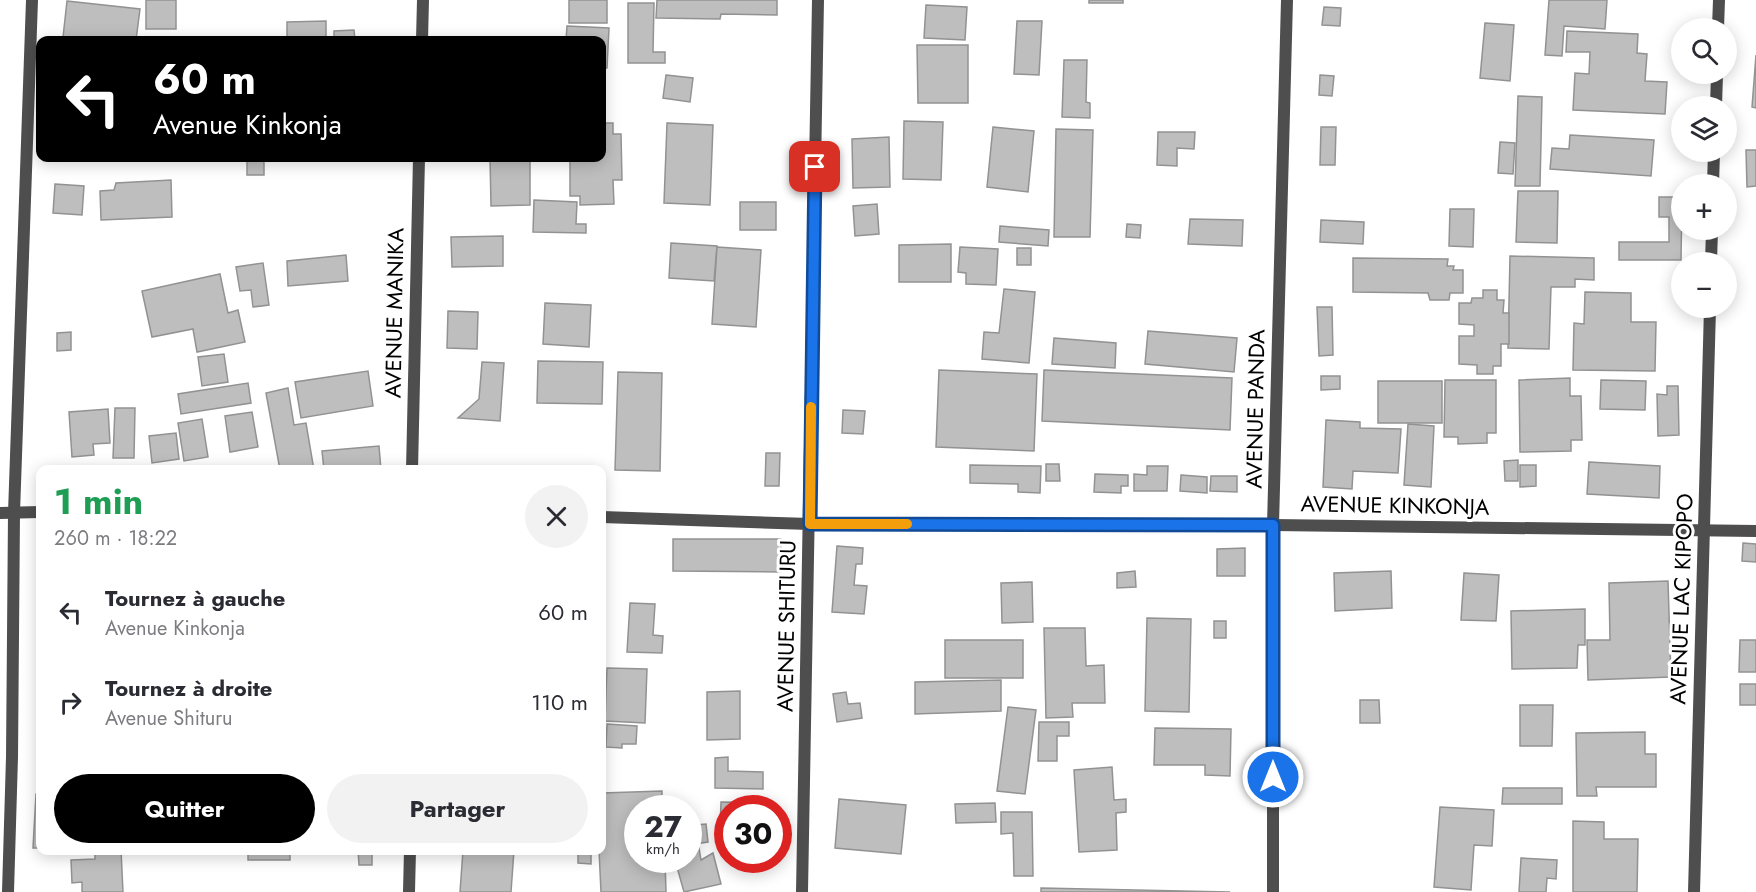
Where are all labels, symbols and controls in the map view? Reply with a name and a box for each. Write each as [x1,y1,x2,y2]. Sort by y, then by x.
map controls [1671,18,1737,318]
button: search [1671,18,1737,84]
text: 60 m [153,49,256,110]
icon: left [54,60,132,138]
button: layers [1671,96,1737,162]
text: Avenue Kinkonja [153,105,342,144]
pin [789,141,840,192]
icon: arrive [798,150,831,183]
button: + [1671,174,1737,240]
street label: AVENUE MANIKA [377,227,411,398]
button: − [1671,252,1737,318]
street label: AVENUE PANDA [1238,329,1272,489]
text: 1 min [54,475,143,527]
button: close [525,485,588,548]
street label: AVENUE KINKONJA [1300,487,1490,523]
street label: AVENUE LAC KIPOPO [1661,493,1701,705]
text: 260 m · 18:22 [54,524,177,553]
street label: AVENUE SHITURU [769,540,803,712]
text: Tournez à gauche [105,582,285,614]
icon: left [54,596,87,629]
text: 60 m [538,596,588,628]
text: Avenue Kinkonja [105,614,245,643]
text: Tournez à droite [105,672,272,704]
icon: right [54,686,87,719]
text: 110 m [531,686,588,718]
text: Avenue Shituru [105,704,233,733]
position arrow [1241,745,1305,809]
button: Quitter [54,774,315,843]
button: Partager [327,774,588,843]
speed limit sign: 30 [714,795,792,873]
text: 27 [644,805,682,848]
text: km/h [646,838,680,860]

